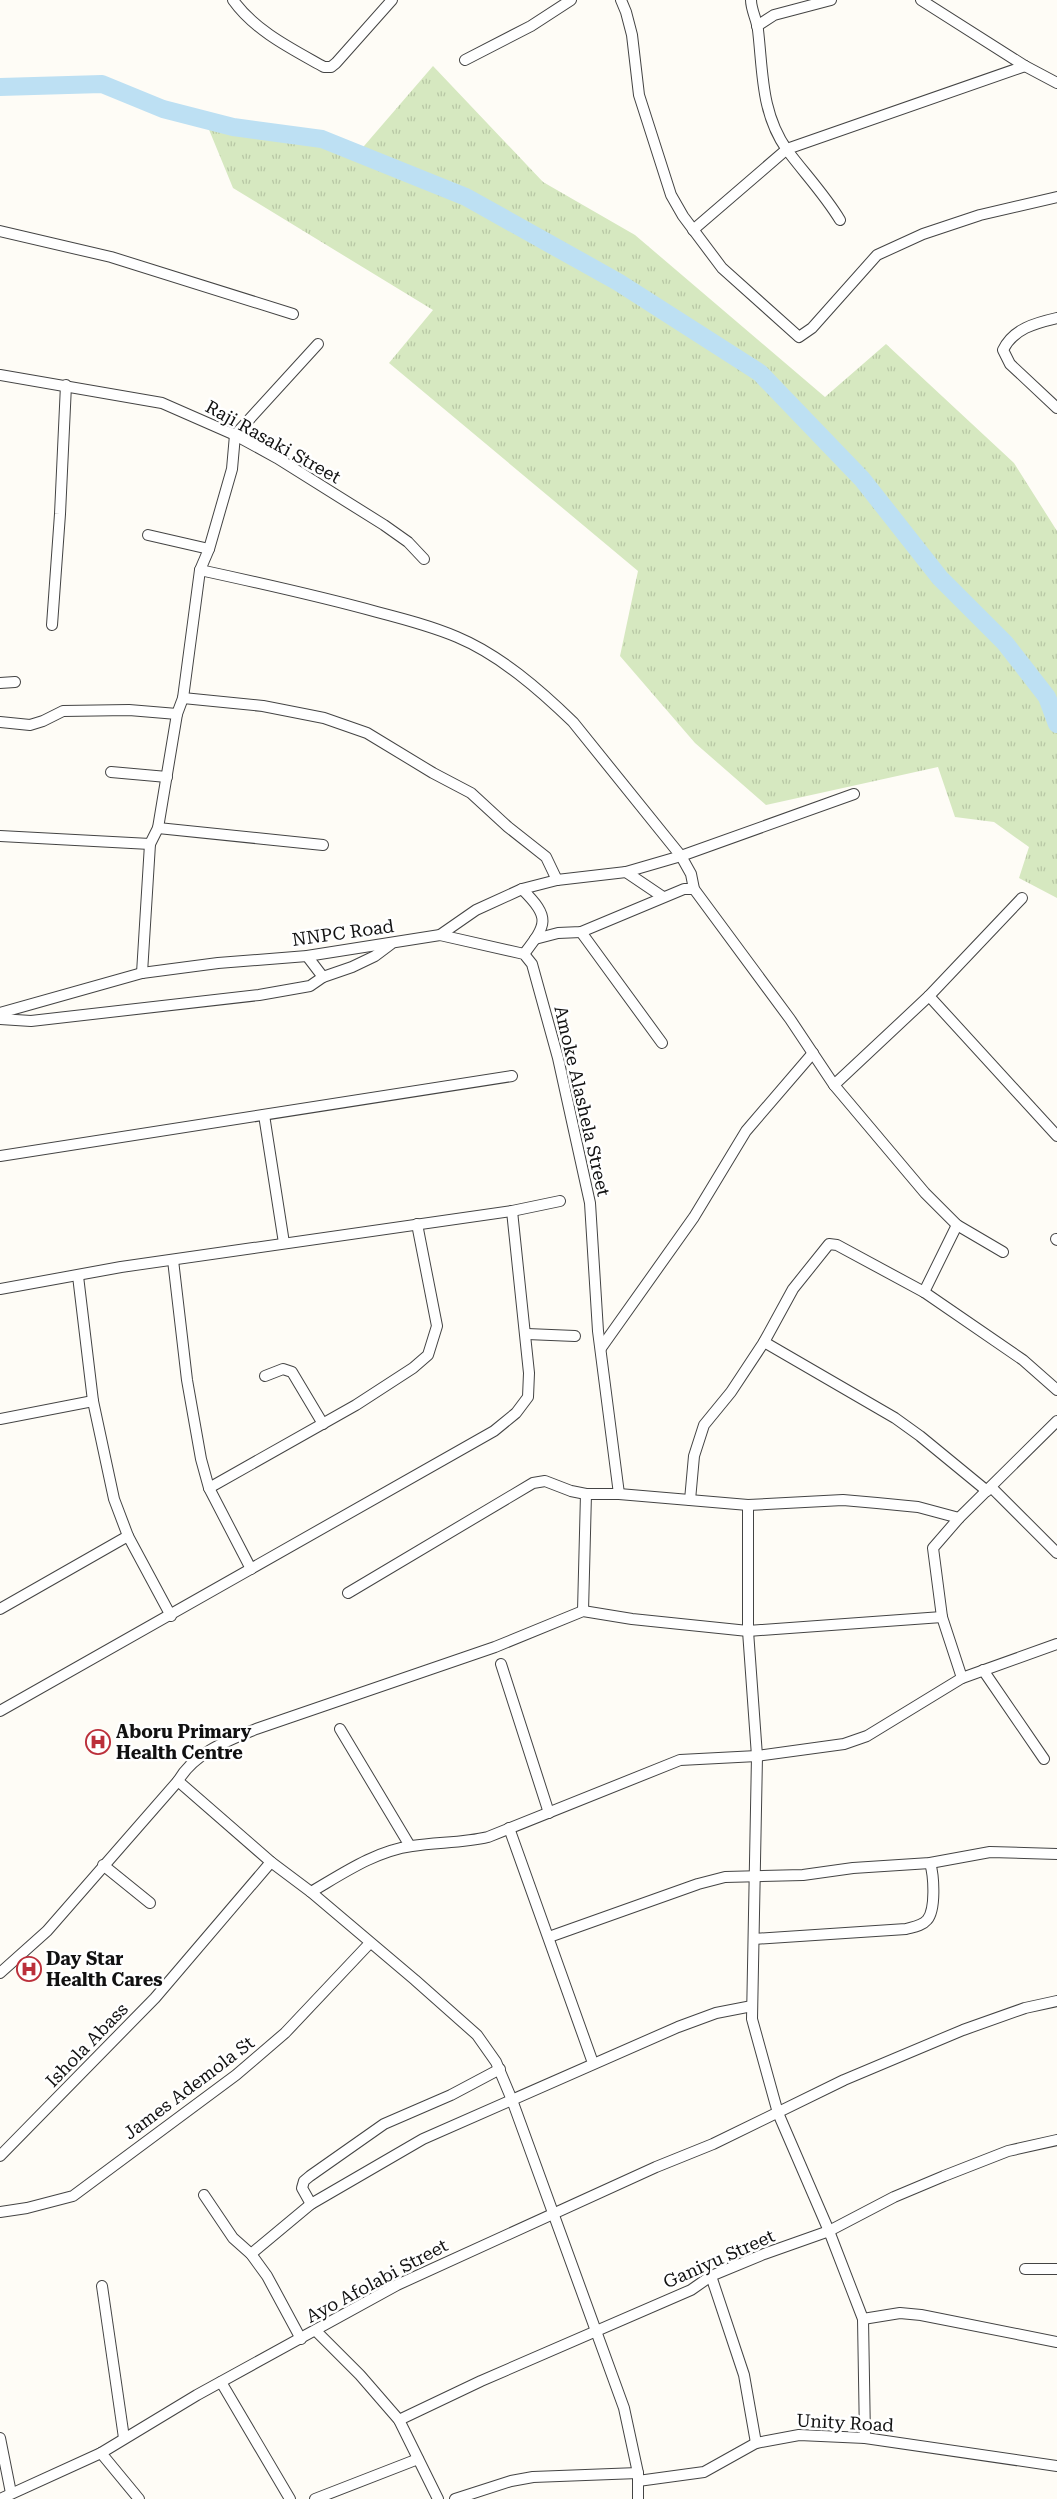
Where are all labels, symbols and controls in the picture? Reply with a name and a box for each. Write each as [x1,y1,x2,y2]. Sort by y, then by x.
street label: Raji Rasaki Street [202,396,345,488]
street label: NNPC Road [291,915,396,950]
street label: Amoke Alashela Street [550,1004,615,1198]
place label: Aboru Primary Health Centre [116,1721,252,1763]
hospital icon: Aboru Primary Health Centre [85,1729,111,1755]
place label: Day Star Health Cares [46,1948,163,1990]
hospital icon: Day Star Health Cares [16,1956,42,1982]
street label: Ishola Abass [41,1998,132,2091]
street label: James Ademola St [119,2031,258,2144]
street label: Ganiyu Street [660,2225,778,2292]
street label: Ayo Afolabi Street [302,2234,451,2327]
street label: Unity Road [796,2409,895,2436]

